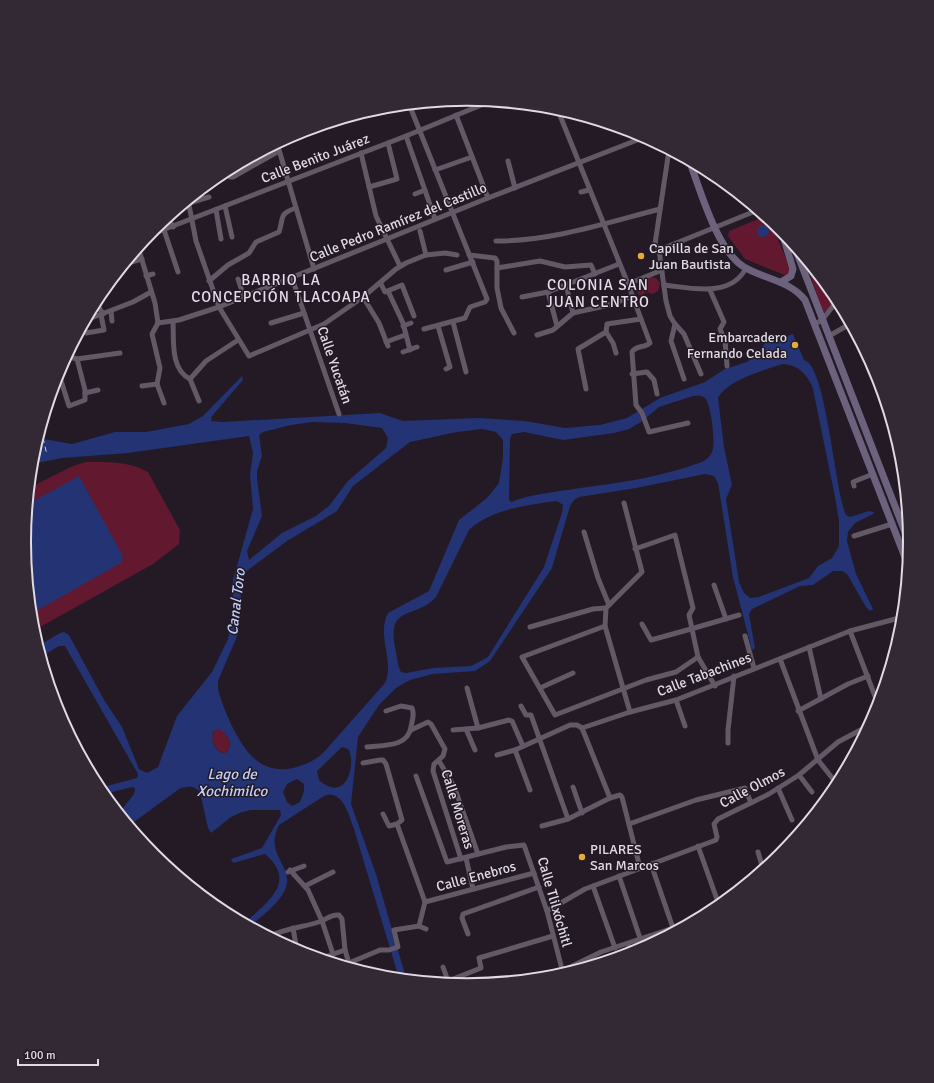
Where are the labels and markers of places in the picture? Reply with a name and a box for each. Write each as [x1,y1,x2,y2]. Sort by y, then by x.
place label: Capilla de San Juan Bautista [649,240,734,273]
marker: Capilla de San Juan Bautista [636,251,646,261]
place label: Embarcadero Fernando Celada [687,329,787,362]
marker: Embarcadero Fernando Celada [790,340,800,350]
place label: PILARES San Marcos [590,841,659,874]
marker: PILARES San Marcos [577,852,587,862]

